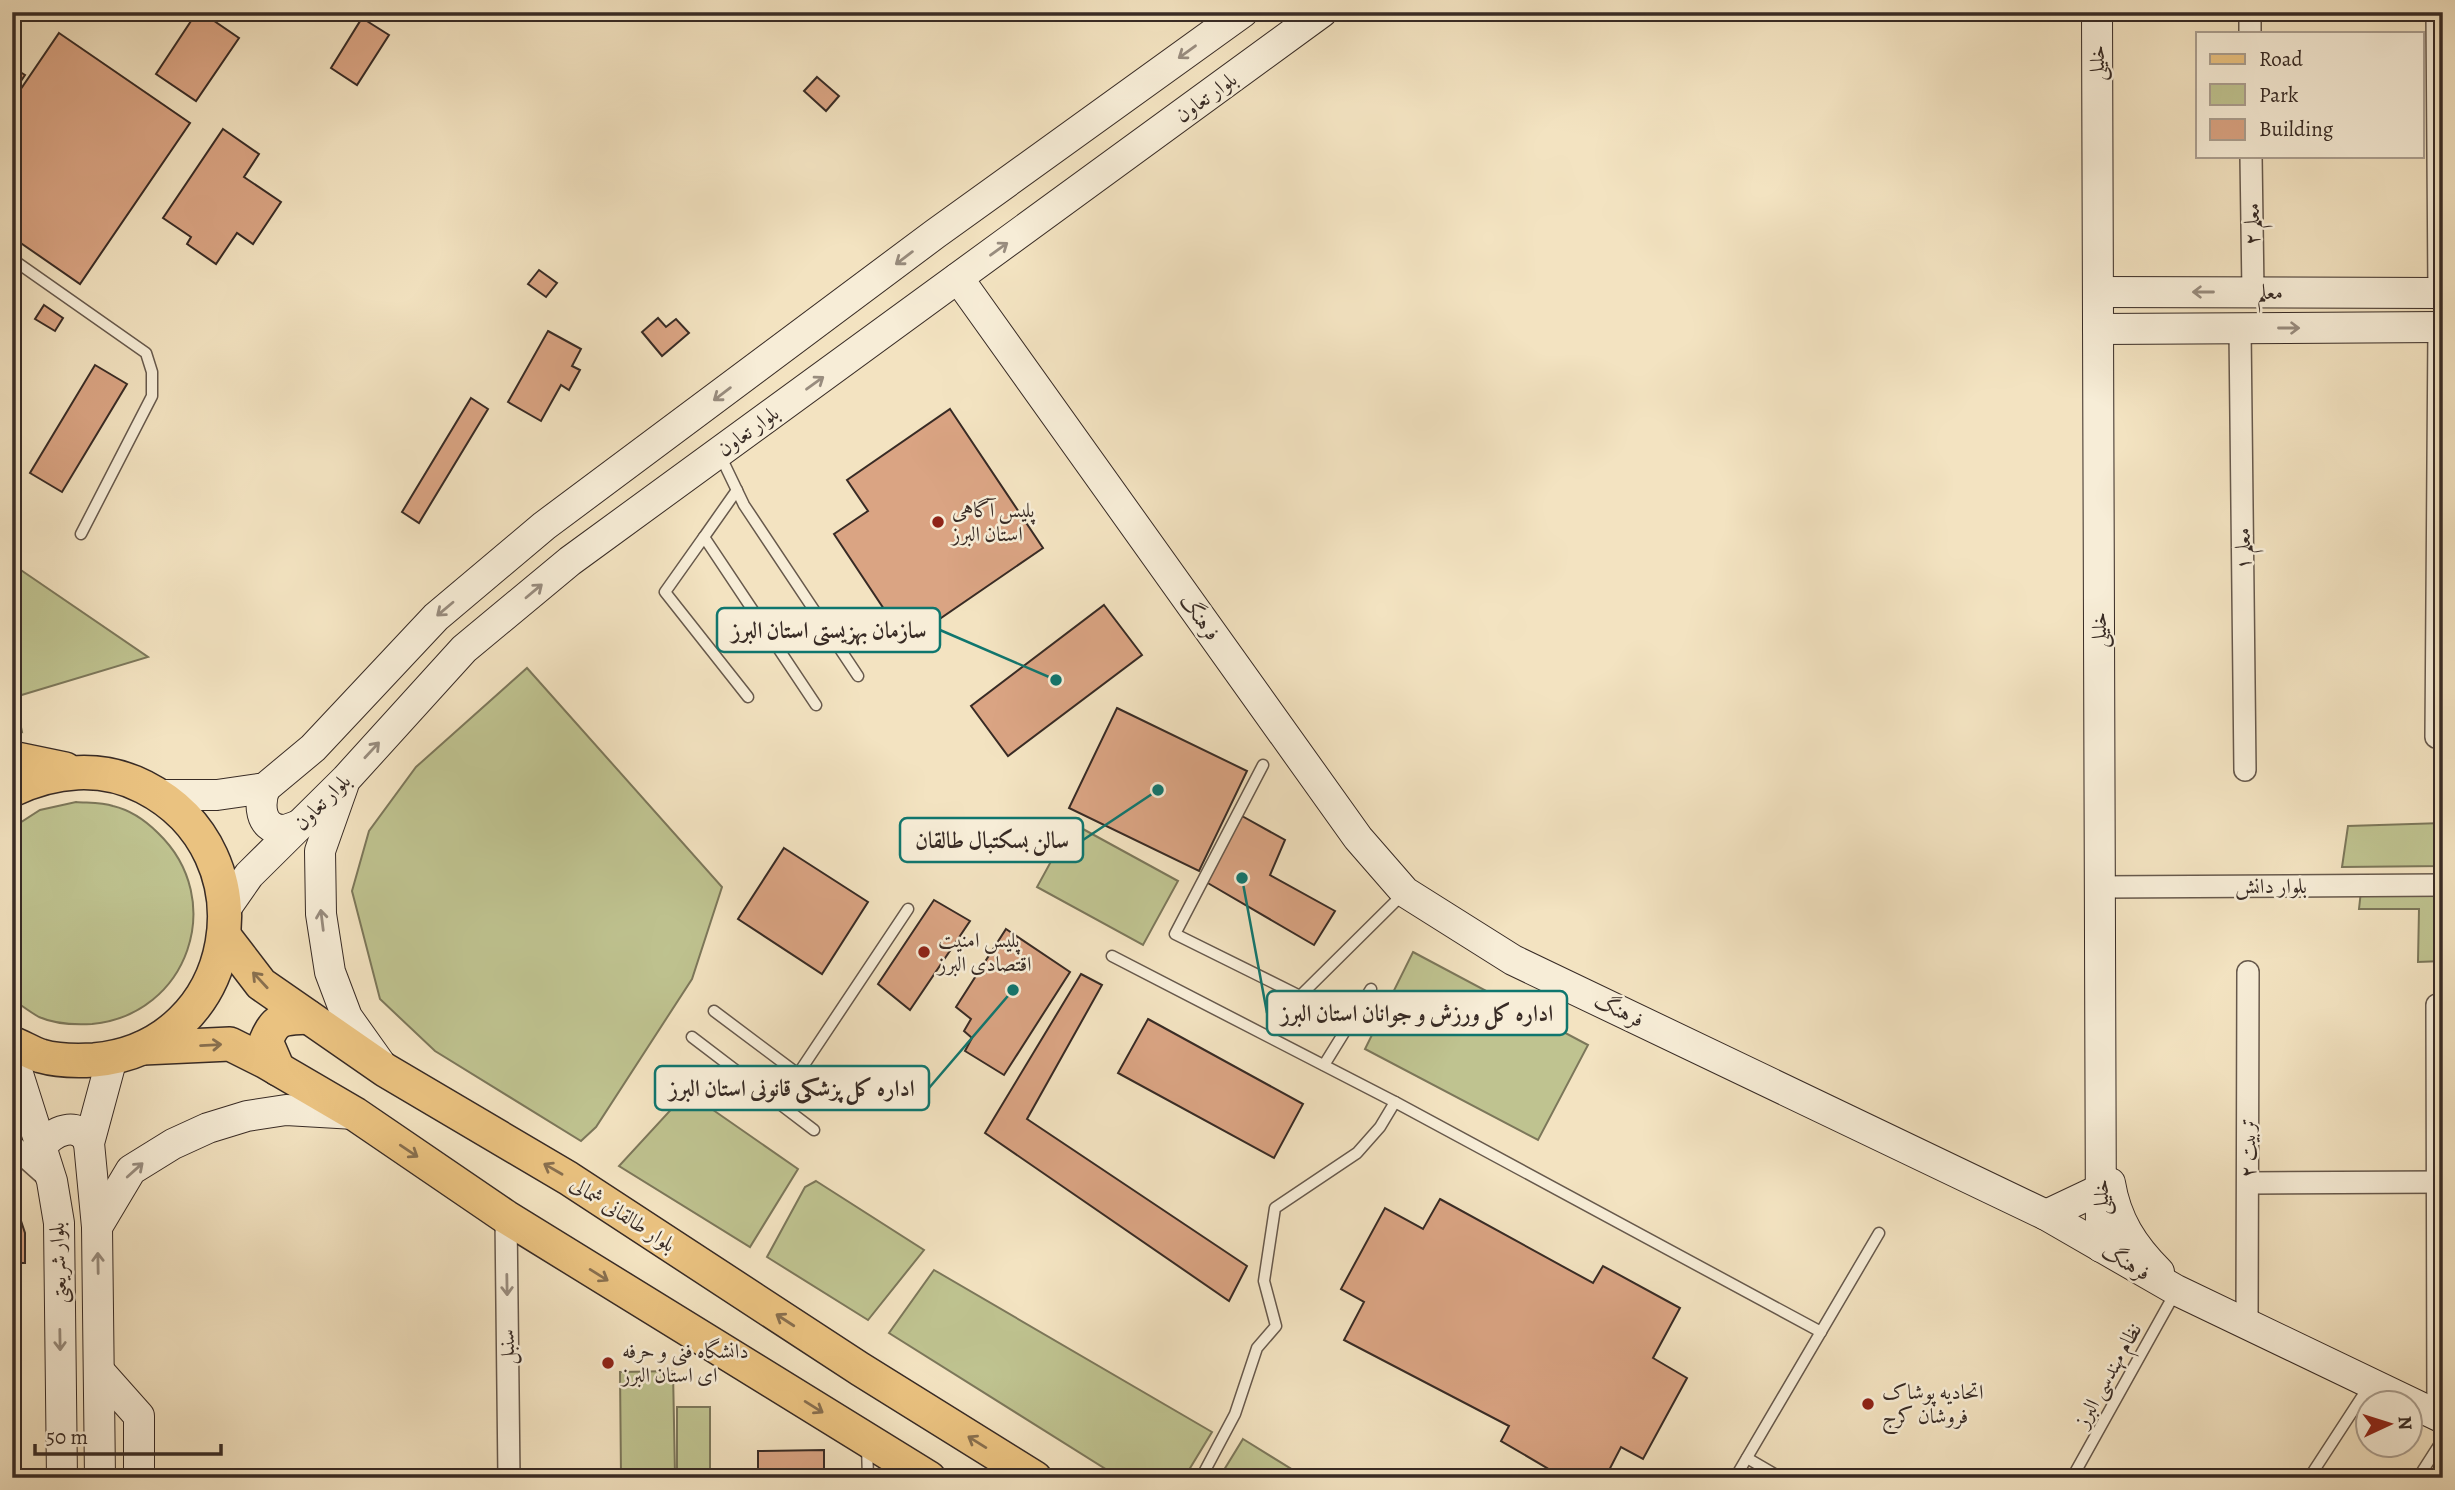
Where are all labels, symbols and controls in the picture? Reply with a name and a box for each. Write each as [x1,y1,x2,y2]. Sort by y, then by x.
legend [2196,32,2424,158]
one-way arrow [1178,45,1197,59]
street label: خلیلی [2083,45,2113,81]
text: Road [2259,45,2303,73]
street label: بلوار تعاون [1169,65,1243,129]
text: Park [2259,81,2299,109]
text: Building [2259,115,2334,143]
street label: معلم ۲ [2238,203,2273,245]
one-way arrow [989,241,1007,256]
one-way arrow [895,250,914,265]
street label: معلم [2257,278,2283,313]
one-way arrow [2192,285,2215,299]
one-way arrow [2277,321,2300,335]
one-way arrow [805,375,824,390]
one-way arrow [713,386,731,401]
street label: بلوار تعاون [711,399,785,463]
place label: پلیس آگاهی استان البرز [950,496,1035,548]
marker: پلیس آگاهی استان البرز [930,514,946,530]
street label: معلم ۱ [2229,527,2264,570]
one-way arrow [524,583,542,599]
street label: فرهنگ [1173,588,1227,646]
one-way arrow [437,601,455,616]
callout: سازمان بهزیستی استان البرز [717,608,940,652]
street label: خلیلی [2085,612,2115,648]
text: سازمان بهزیستی استان البرز [729,615,926,647]
one-way arrow [363,742,380,759]
street label: بلوار تعاون [287,767,357,837]
callout: سالن بسکتبال طالقان [900,818,1083,862]
text: سالن بسکتبال طالقان [915,825,1069,856]
street label: بلوار دانش [2235,872,2307,900]
one-way arrow [316,909,329,932]
place label: پلیس امنیت اقتصادی البرز [936,926,1032,978]
marker: پلیس امنیت اقتصادی البرز [916,944,932,960]
one-way arrow [251,971,268,988]
street label: فرهنگ [1590,986,1648,1034]
callout: اداره کل ورزش و جوانان استان البرز [1267,991,1567,1035]
text: اداره کل ورزش و جوانان استان البرز [1278,998,1553,1030]
one-way arrow [199,1038,222,1051]
callout: اداره کل پزشکی قانونی استان البرز [655,1066,929,1110]
text: اداره کل پزشکی قانونی استان البرز [666,1073,915,1105]
street label: تربیت ۲ [2234,1118,2262,1178]
one-way arrow [399,1144,418,1158]
one-way arrow [126,1162,144,1178]
one-way arrow [544,1162,564,1176]
street label: بلوار طالقانی شمالی [565,1169,681,1259]
street label: خلیلی [2087,1179,2117,1215]
street label: بلوار شریعتی [43,1222,74,1304]
street label: فرهنگ [2097,1237,2155,1287]
one-way arrow [91,1251,105,1274]
one-way arrow [589,1268,609,1282]
one-way arrow [500,1273,513,1296]
one-way arrow [776,1312,795,1327]
street label: نظام مهندسی البرز [2067,1318,2152,1436]
one-way arrow [53,1328,67,1351]
street label: سنبل [493,1329,522,1365]
place label: دانشگاه فنی و حرفه ای استان البرز [620,1337,749,1389]
marker: دانشگاه فنی و حرفه ای استان البرز [600,1355,616,1371]
place label: اتحادیه پوشاک فروشان کرج [1882,1378,1984,1435]
north arrow [2354,1388,2424,1458]
marker: اتحادیه پوشاک فروشان کرج [1860,1396,1876,1412]
one-way arrow [803,1401,823,1415]
scale bar [35,1413,220,1457]
text: N [2392,1415,2418,1431]
text: 50 m [46,1423,88,1451]
one-way arrow [967,1434,987,1448]

